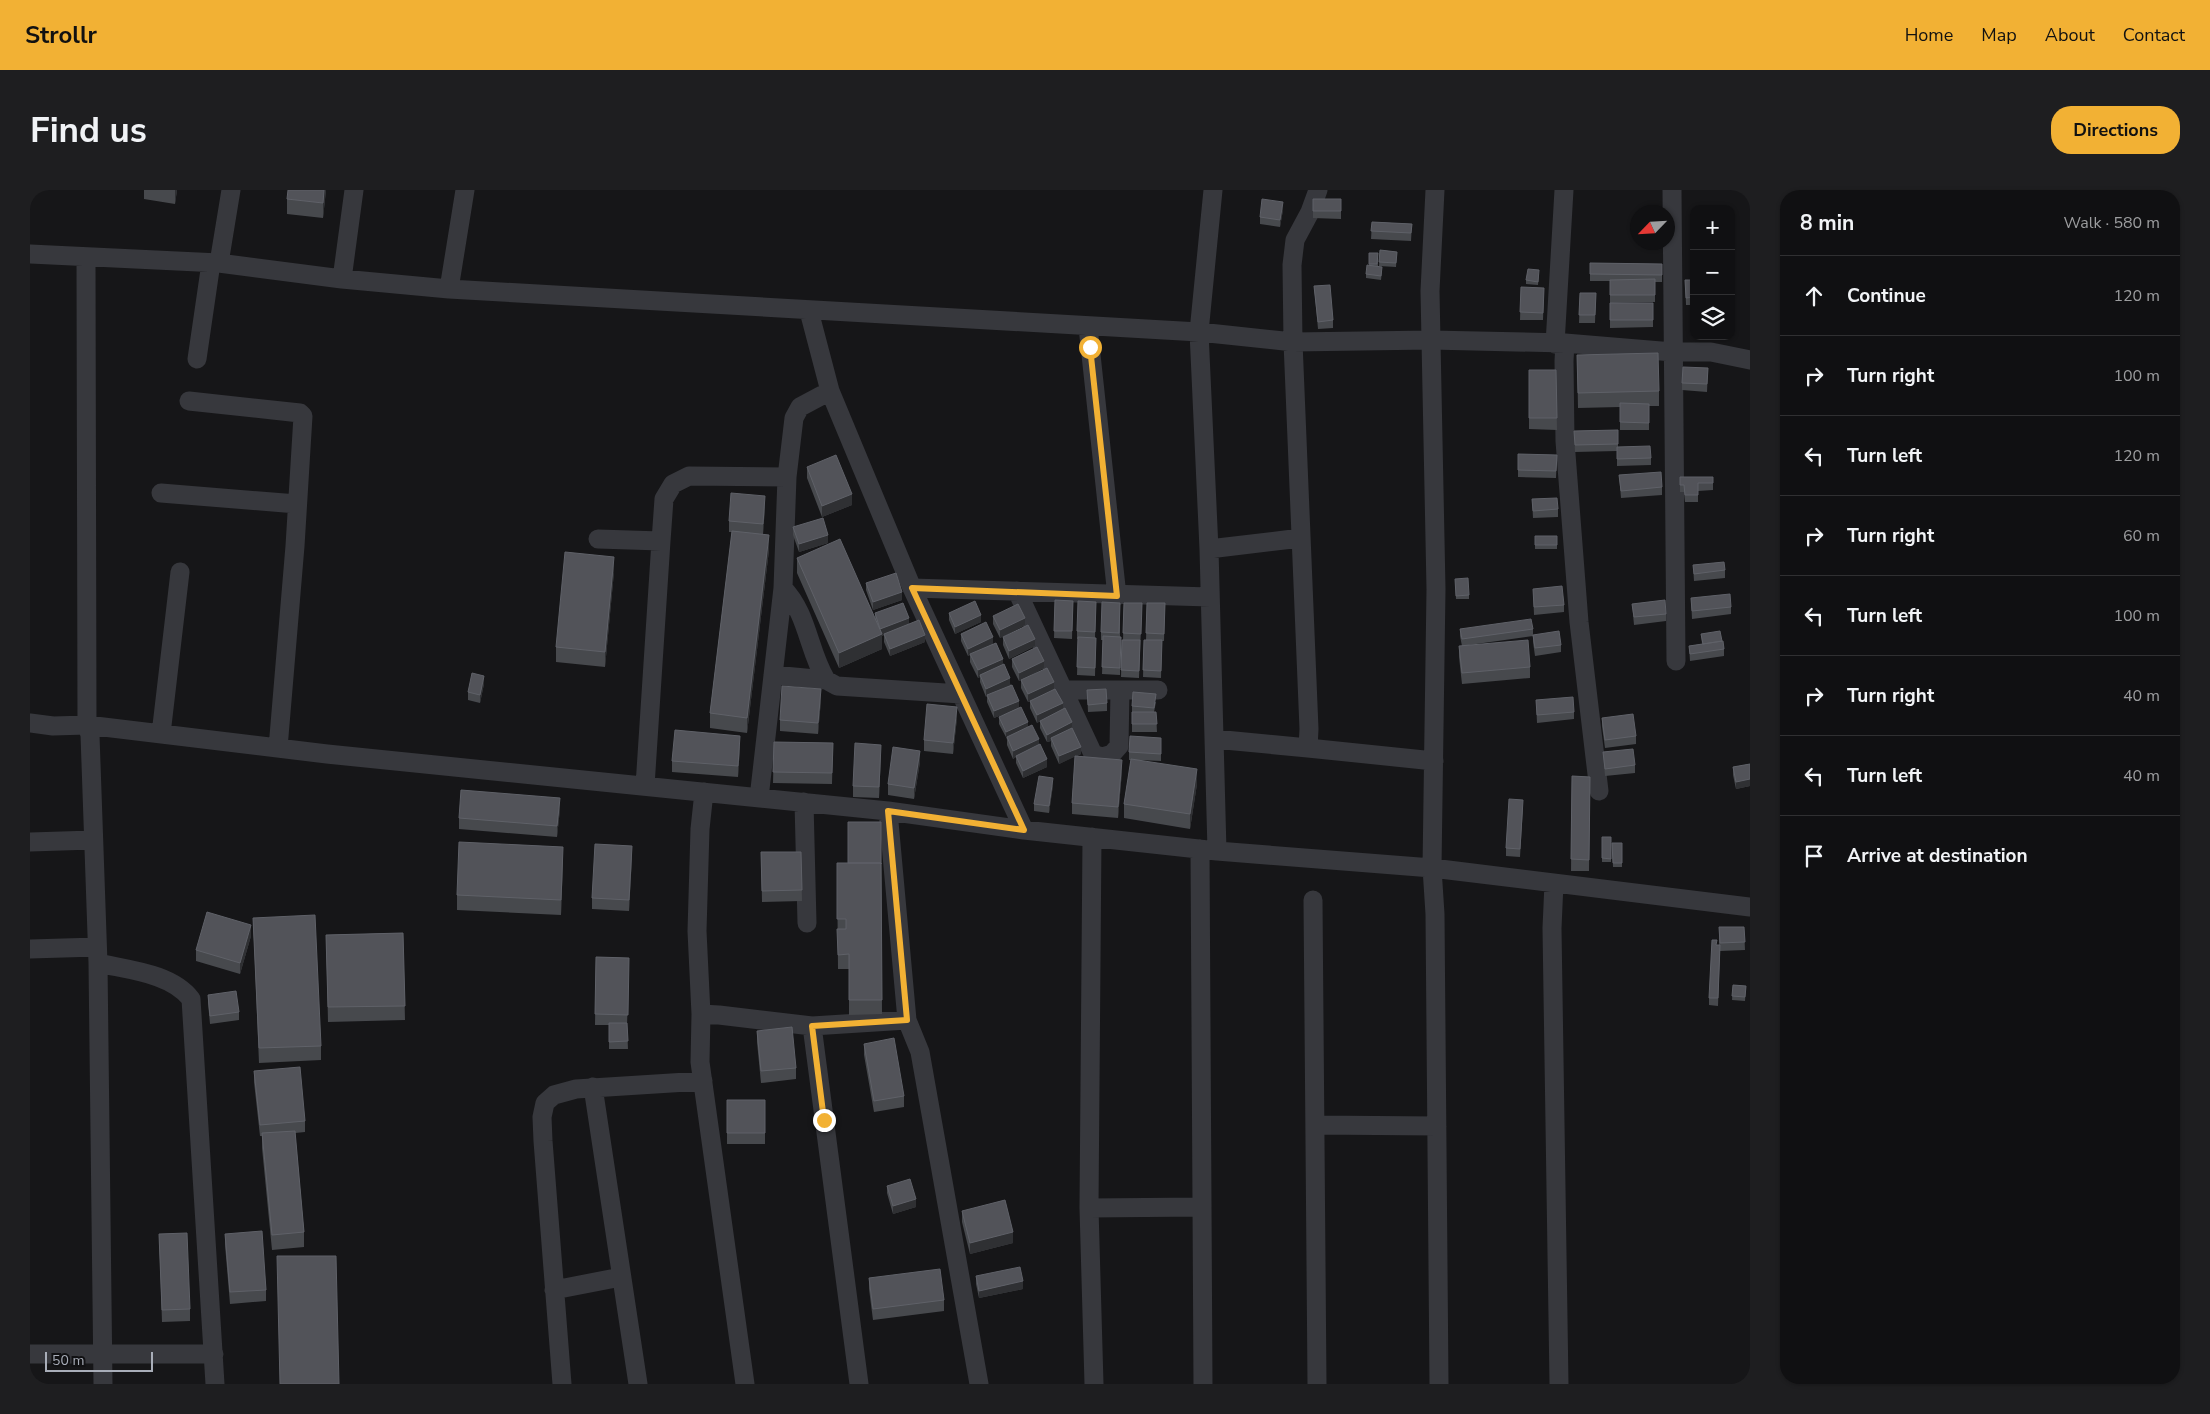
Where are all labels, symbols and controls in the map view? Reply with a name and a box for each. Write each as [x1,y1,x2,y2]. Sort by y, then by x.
text: Strollr [25,19,97,51]
text: Home [1905,23,1953,47]
text: Map [1981,23,2017,47]
text: About [2045,23,2095,47]
text: Contact [2123,23,2185,47]
button: Directions [2051,106,2180,154]
text: Find us [30,107,147,154]
north arrow [1630,205,1675,250]
map controls [1690,205,1735,340]
button: + [1690,205,1735,250]
text: 8 min [1800,209,1854,237]
text: Walk · 580 m [2064,212,2160,234]
button: − [1690,250,1735,295]
icon: ahead [1800,282,1828,310]
text: Continue [1847,283,1926,309]
text: 120 m [2113,285,2160,307]
button: layers [1690,295,1735,340]
route start [1079,336,1102,359]
icon: right [1800,362,1828,390]
text: Turn right [1847,363,1934,389]
text: 100 m [2113,365,2160,387]
icon: left [1800,442,1828,470]
text: Turn left [1847,443,1922,469]
text: 120 m [2113,445,2160,467]
icon: right [1800,522,1828,550]
text: Turn right [1847,523,1934,549]
text: 60 m [2123,525,2160,547]
icon: left [1800,602,1828,630]
text: Turn left [1847,603,1922,629]
text: 100 m [2113,605,2160,627]
icon: right [1800,682,1828,710]
text: Turn right [1847,683,1934,709]
text: 40 m [2123,685,2160,707]
icon: left [1800,762,1828,790]
text: Turn left [1847,763,1922,789]
text: 40 m [2123,765,2160,787]
icon: arrive [1800,842,1828,870]
text: Arrive at destination [1847,843,2028,869]
route end [813,1109,836,1132]
scale bar [45,1349,152,1372]
text: 50 m [52,1351,84,1370]

